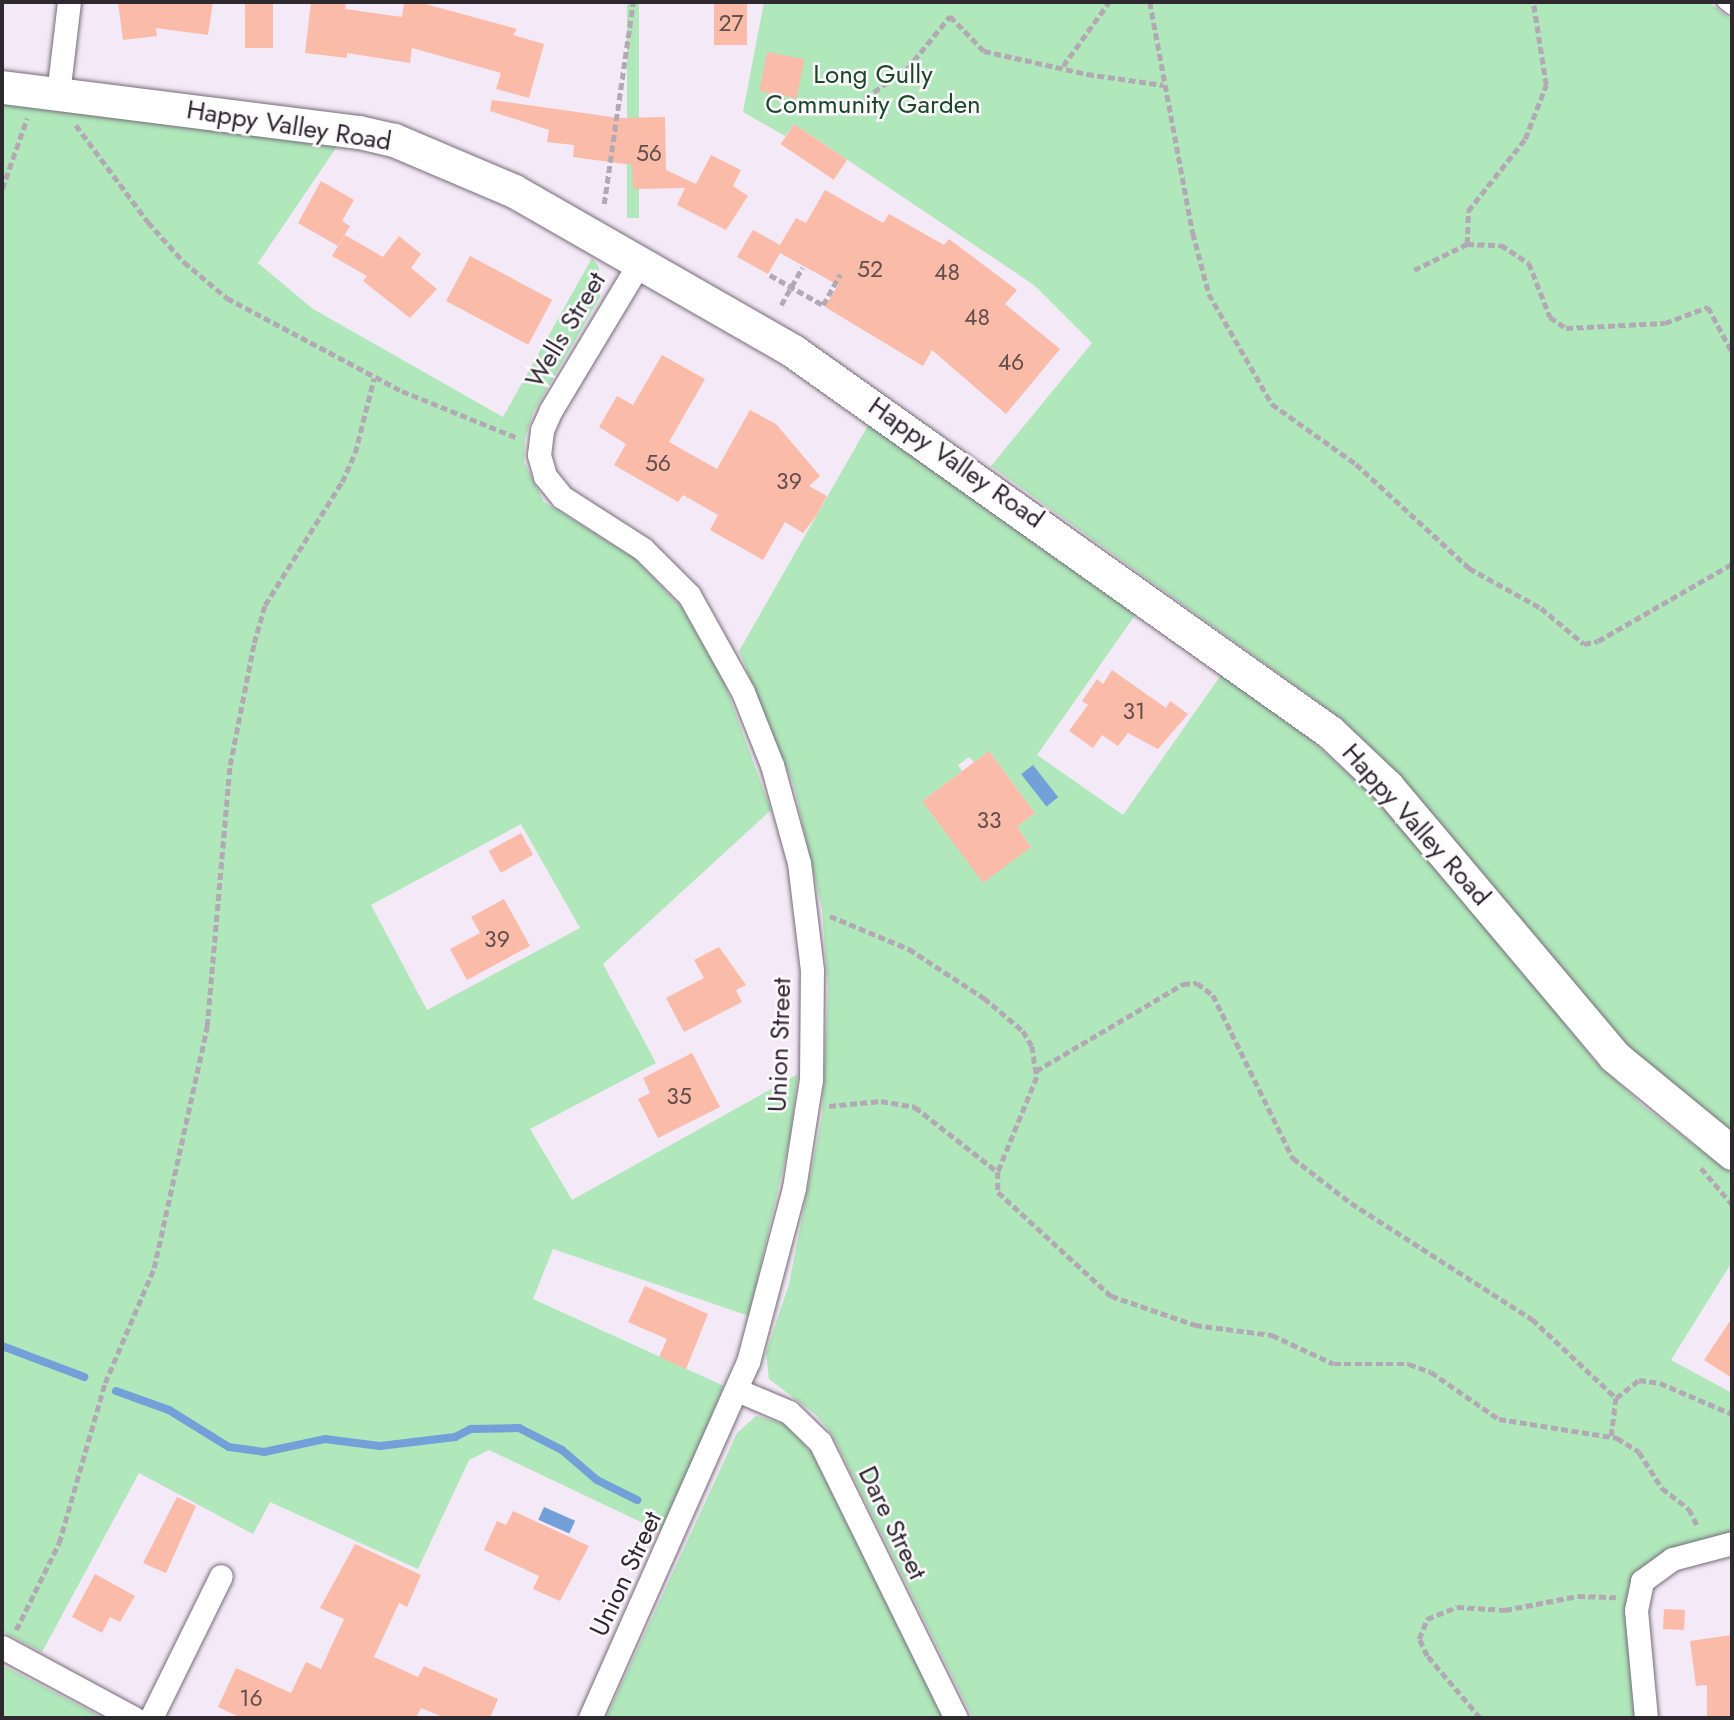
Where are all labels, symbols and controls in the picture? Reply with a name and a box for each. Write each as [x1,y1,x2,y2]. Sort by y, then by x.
house number: 27 [718,9,744,37]
park label: Long Gully Community Garden [765,59,981,120]
street label: Happy Valley Road [184,94,394,158]
house number: 56 [636,139,662,167]
house number: 52 [857,255,883,283]
house number: 48 [934,258,960,286]
street label: Wells Street [519,267,613,393]
house number: 48 [964,303,990,331]
house number: 46 [998,348,1024,376]
street label: Happy Valley Road [862,391,1050,535]
house number: 56 [645,449,671,477]
house number: 39 [776,467,802,495]
house number: 31 [1123,697,1145,725]
street label: Happy Valley Road [1335,738,1497,912]
house number: 33 [976,806,1002,834]
house number: 39 [484,925,510,953]
street label: Union Street [762,977,798,1113]
house number: 35 [666,1082,692,1110]
street label: Dare Street [851,1461,933,1585]
street label: Union Street [583,1507,669,1641]
house number: 16 [239,1684,263,1712]

